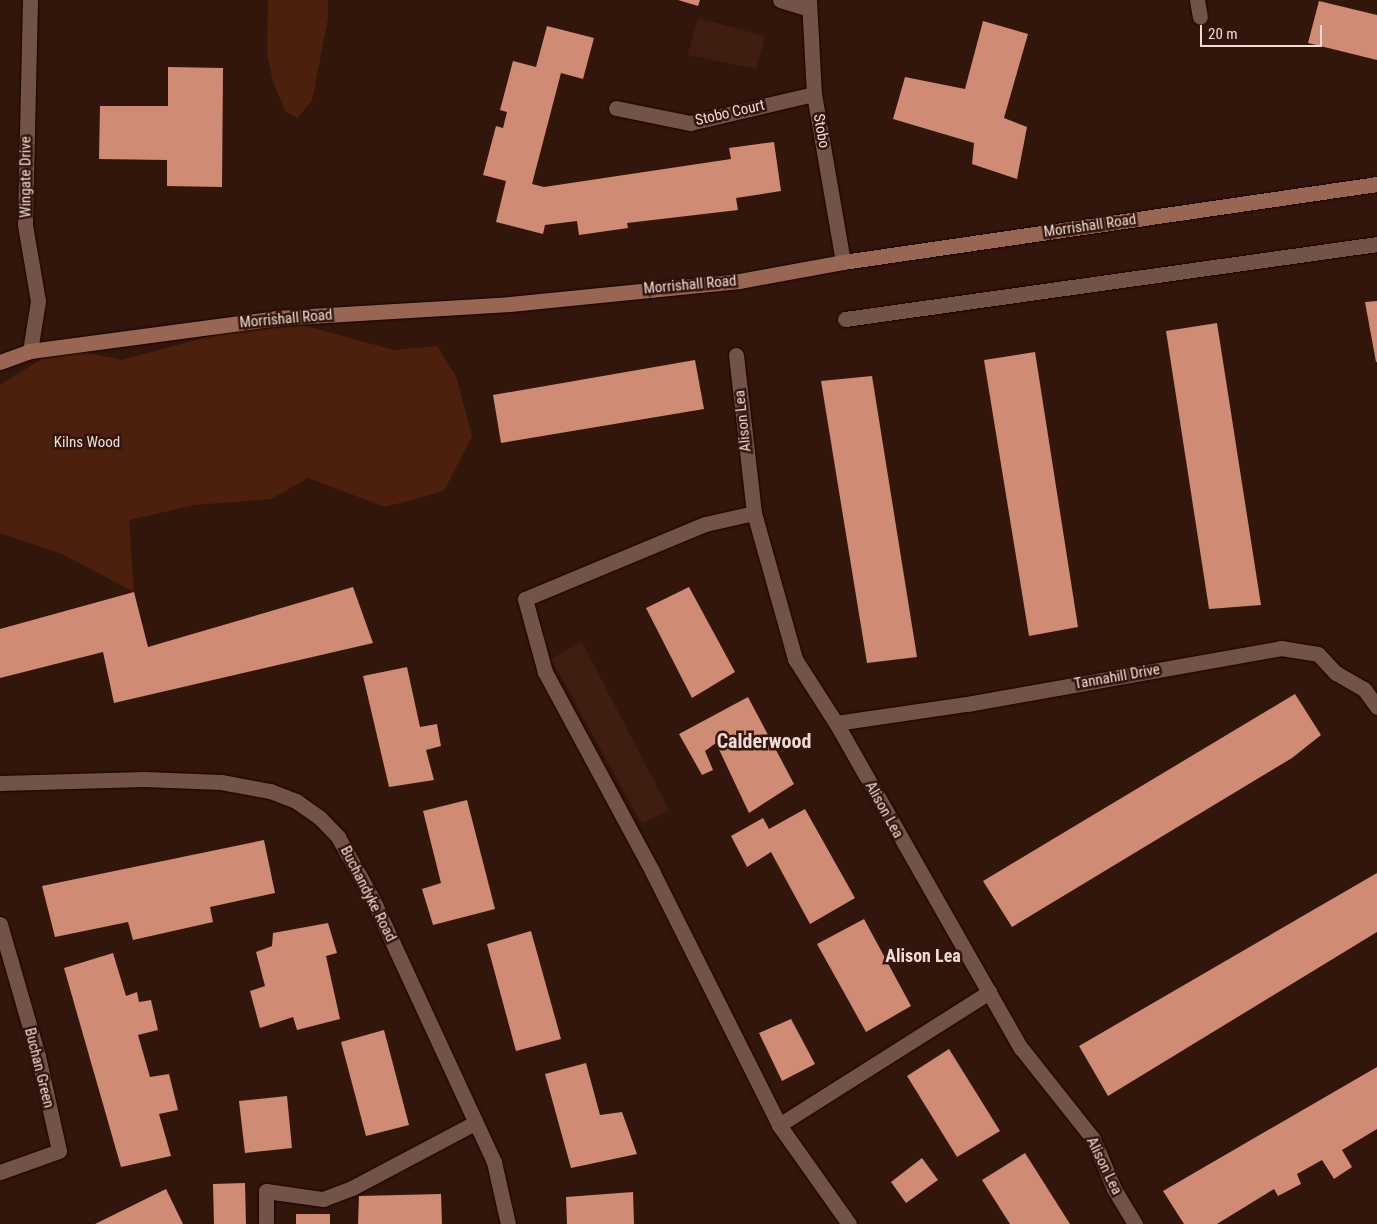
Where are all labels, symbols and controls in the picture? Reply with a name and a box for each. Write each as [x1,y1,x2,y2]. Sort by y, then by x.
scale bar [1202,15,1324,47]
text: 20 m [1208,25,1238,43]
street label: Stobo Court [694,96,766,130]
street label: Stobo [809,112,833,150]
street label: Wingate Drive [17,136,35,218]
street label: Morrishall Road [1043,211,1137,241]
street label: Morrishall Road [643,272,737,298]
street label: Morrishall Road [239,306,333,332]
street label: Alison Lea [731,389,755,453]
park label: Kilns Wood [54,434,120,452]
street label: Tannahill Drive [1073,661,1161,693]
district label: Calderwood [717,729,811,753]
street label: Alison Lea [861,779,907,841]
street label: Buchandyke Road [336,843,400,945]
district label: Alison Lea [885,945,961,967]
street label: Buchan Green [20,1026,58,1110]
street label: Alison Lea [1082,1134,1126,1198]

